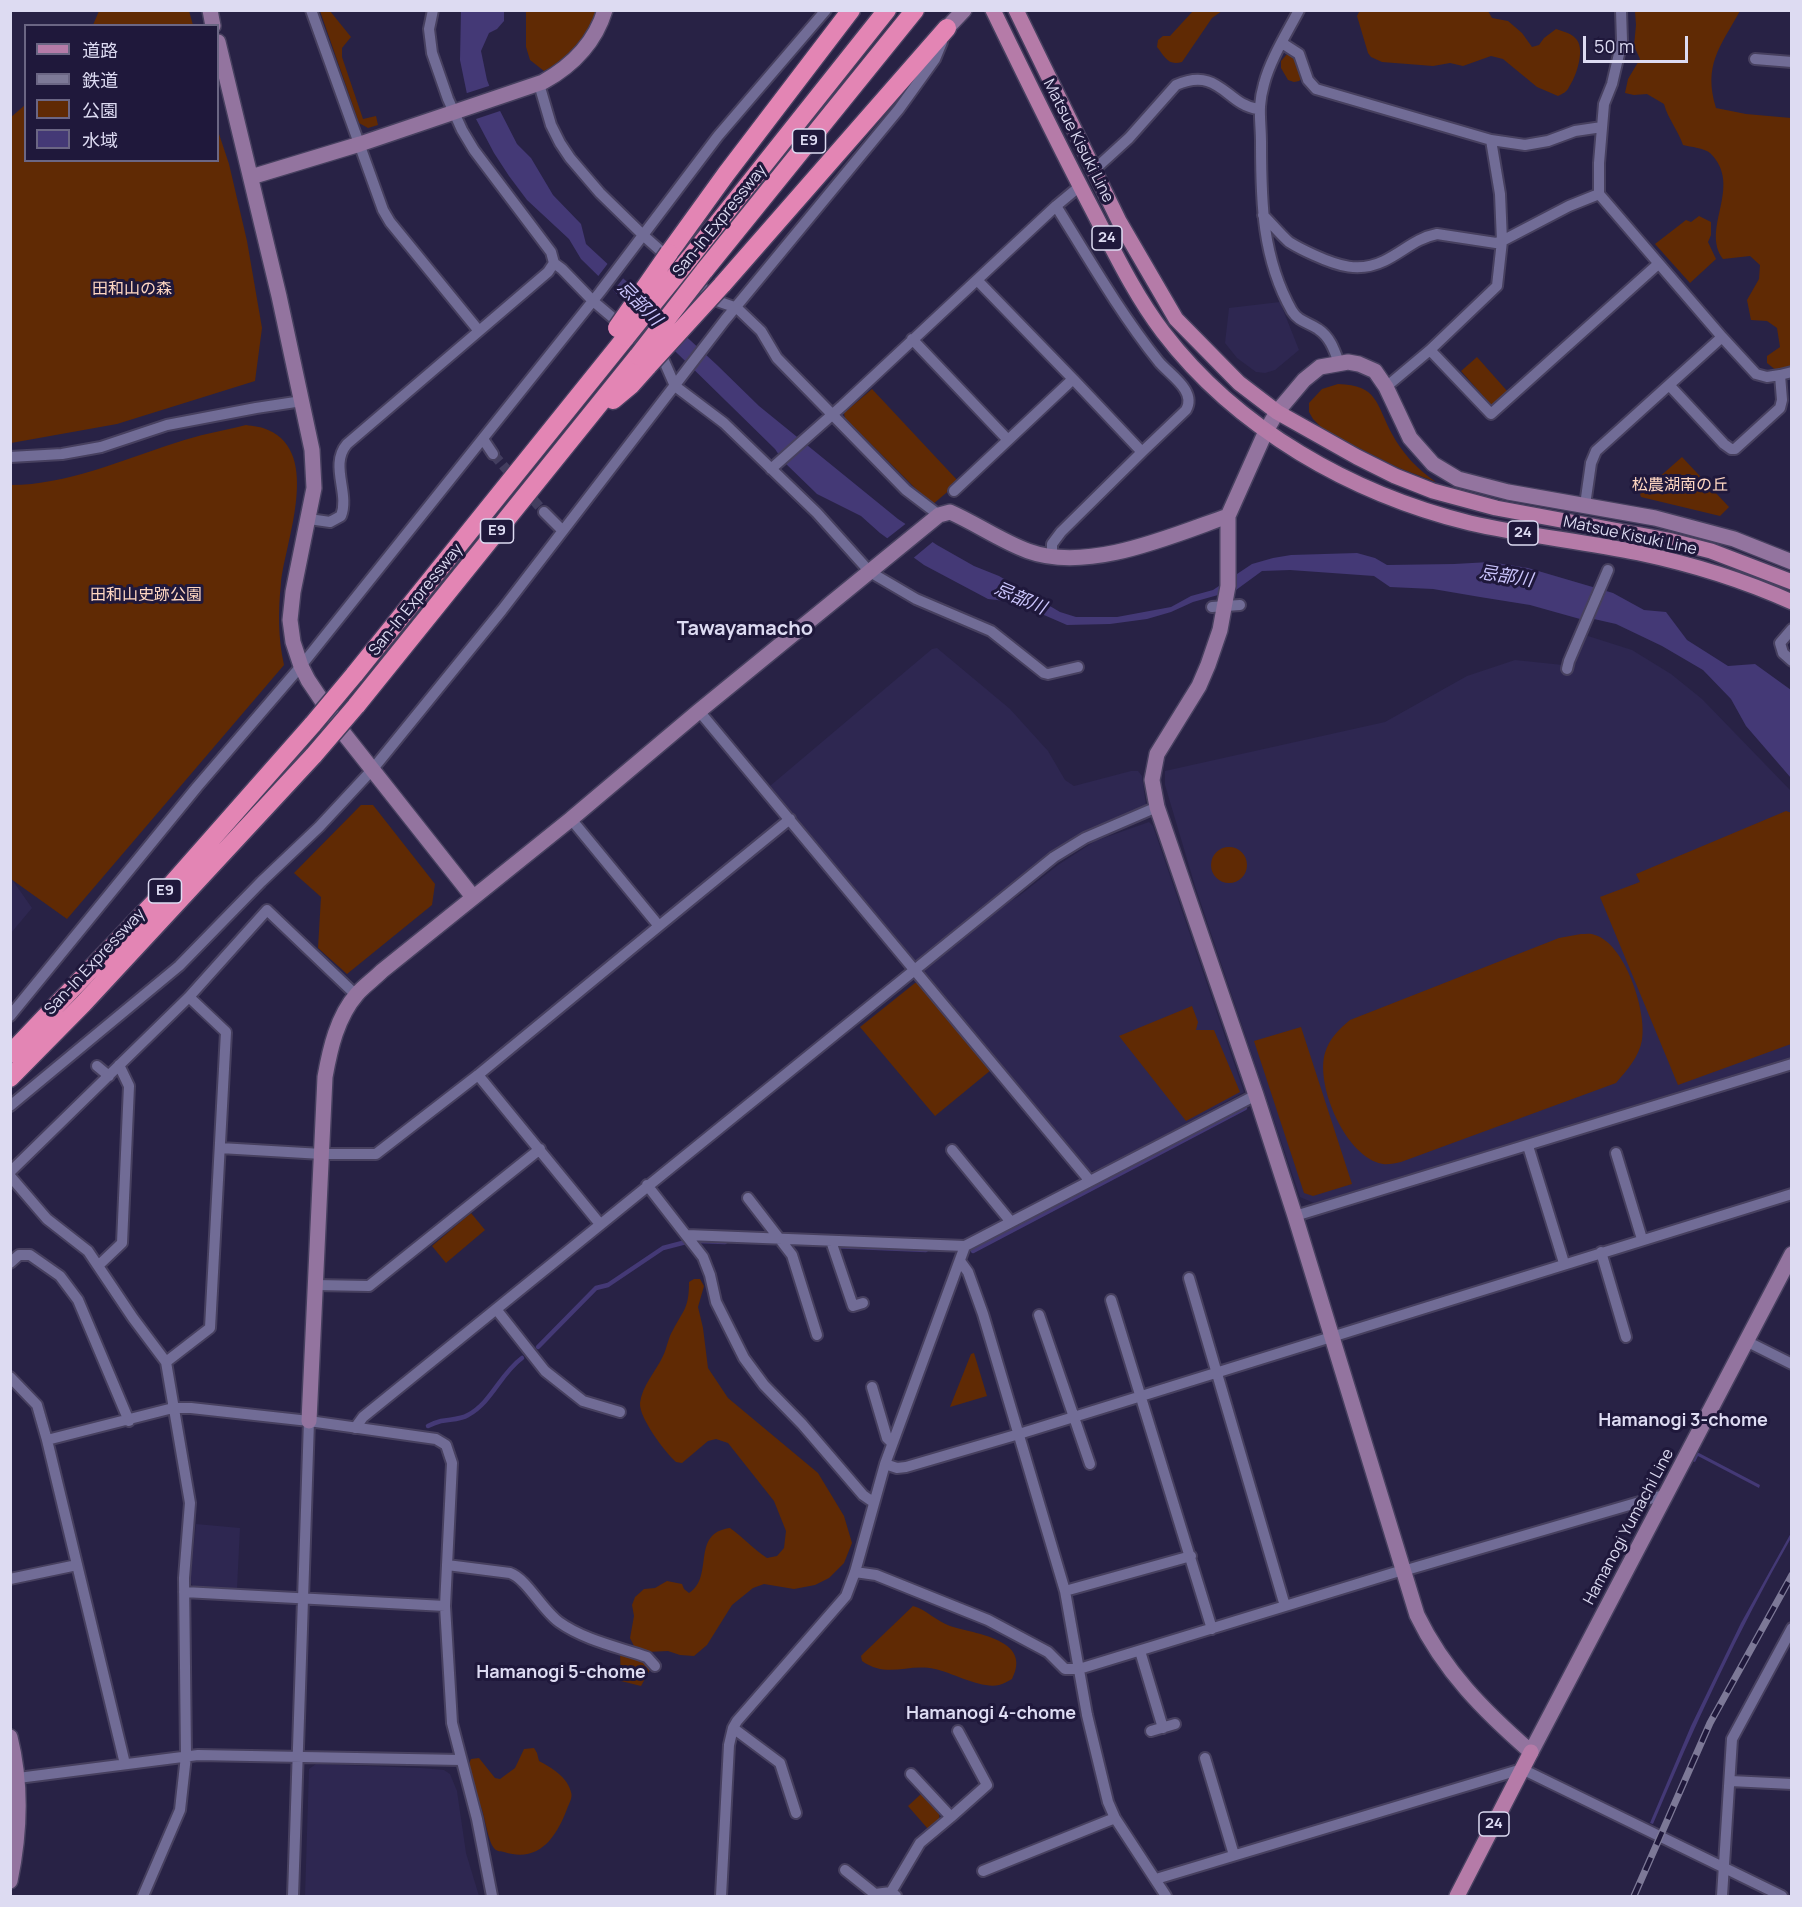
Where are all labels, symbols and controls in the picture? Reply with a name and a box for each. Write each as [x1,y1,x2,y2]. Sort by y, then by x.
legend [24,24,219,162]
scale bar [1586,24,1691,62]
text: 50 m [1594,34,1634,58]
text: 道路 [82,38,118,62]
text: 鉄道 [82,68,118,92]
street label: Matsue Kisuki Line [1039,76,1117,206]
text: 公園 [82,98,118,122]
text: 水域 [82,128,118,152]
road number: E9 [792,129,826,153]
street label: San-In Expressway [669,161,771,281]
road number: 24 [1092,226,1122,250]
water label: 忌部川 [612,277,666,331]
park label: 田和山の森 [92,280,172,300]
park label: 松農湖南の丘 [1632,476,1728,496]
street label: Matsue Kisuki Line [1562,512,1698,560]
road number: E9 [480,519,514,543]
road number: 24 [1508,521,1538,545]
street label: San-In Expressway [365,540,467,660]
water label: 忌部川 [1478,562,1534,592]
water label: 忌部川 [991,579,1049,619]
park label: 田和山史跡公園 [90,586,202,606]
district label: Tawayamacho [677,617,813,641]
road number: E9 [148,879,182,903]
street label: San-In Expressway [41,905,149,1019]
district label: Hamanogi 3-chome [1598,1410,1768,1432]
street label: Hamanogi Yumachi Line [1580,1446,1678,1608]
district label: Hamanogi 5-chome [476,1662,646,1684]
district label: Hamanogi 4-chome [906,1703,1076,1725]
road number: 24 [1479,1812,1509,1836]

